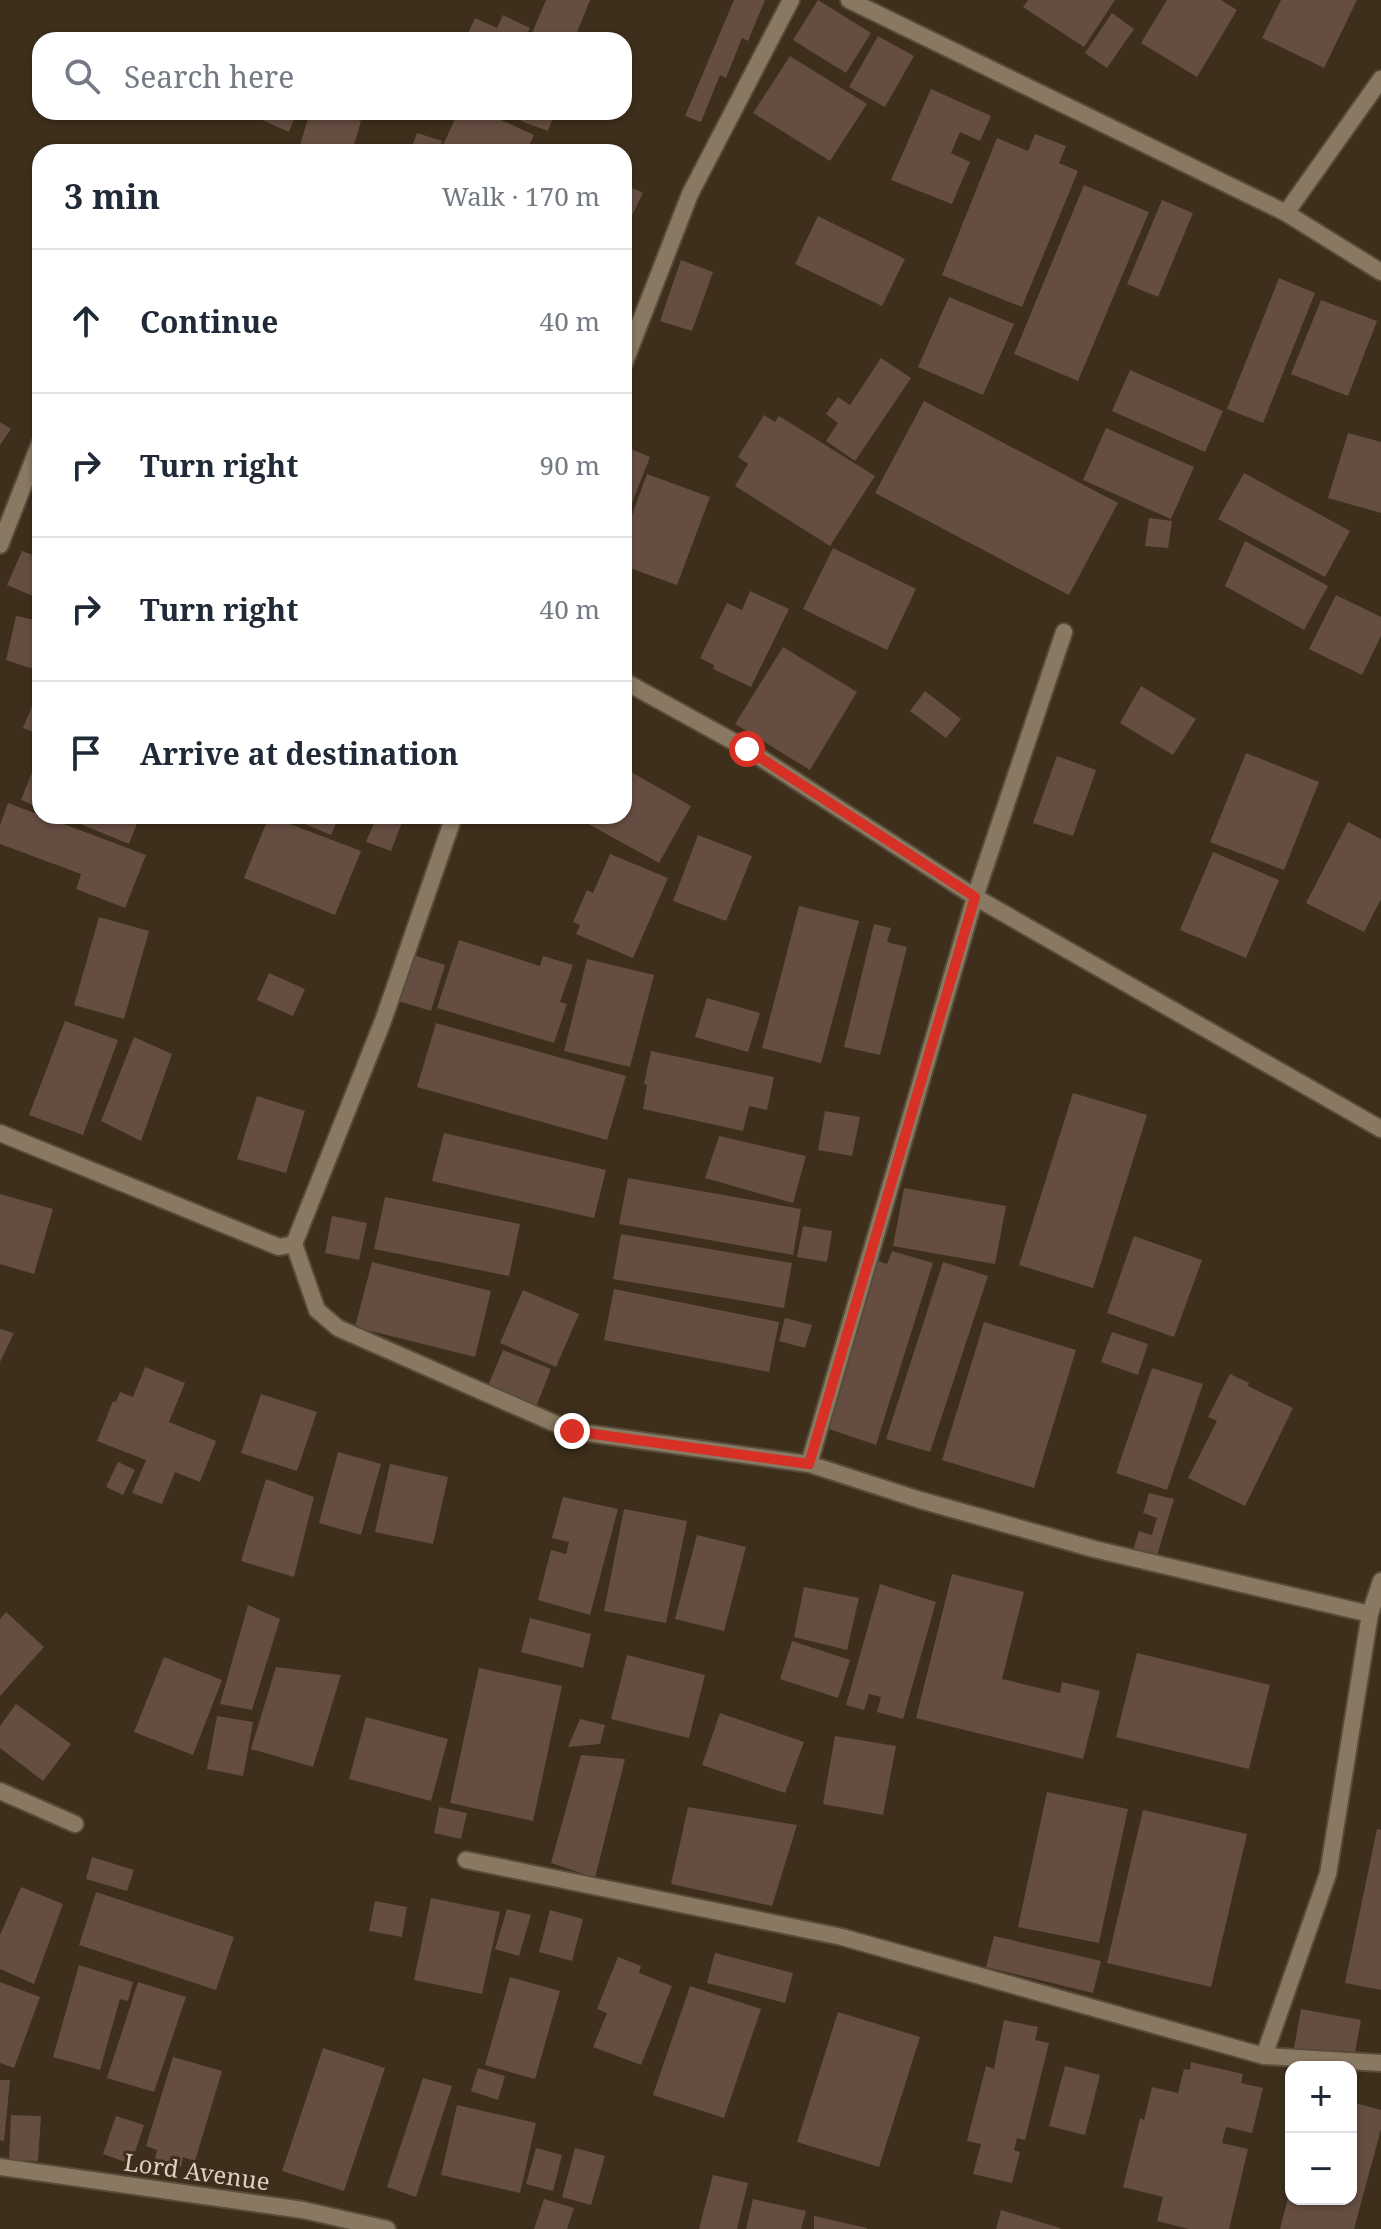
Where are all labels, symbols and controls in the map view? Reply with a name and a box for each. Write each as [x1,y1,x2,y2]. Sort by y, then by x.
search box [32,32,632,120]
icon: search [60,54,104,98]
text: Search here [124,56,294,97]
text: 3 min [64,173,160,219]
text: Walk · 170 m [442,178,600,214]
icon: ahead [64,299,108,343]
text: Continue [140,301,278,342]
text: 40 m [540,303,600,339]
icon: right [64,443,108,487]
text: Turn right [140,445,298,486]
text: 90 m [540,447,600,483]
icon: right [64,587,108,631]
text: Turn right [140,589,298,630]
text: 40 m [540,591,600,627]
icon: arrive [64,731,108,775]
route start [729,731,765,767]
text: Arrive at destination [140,733,459,774]
route end [554,1413,590,1449]
map controls [1285,2061,1357,2205]
button: + [1285,2061,1357,2133]
button: − [1285,2133,1357,2205]
street label: Lord Avenue [122,2144,272,2198]

